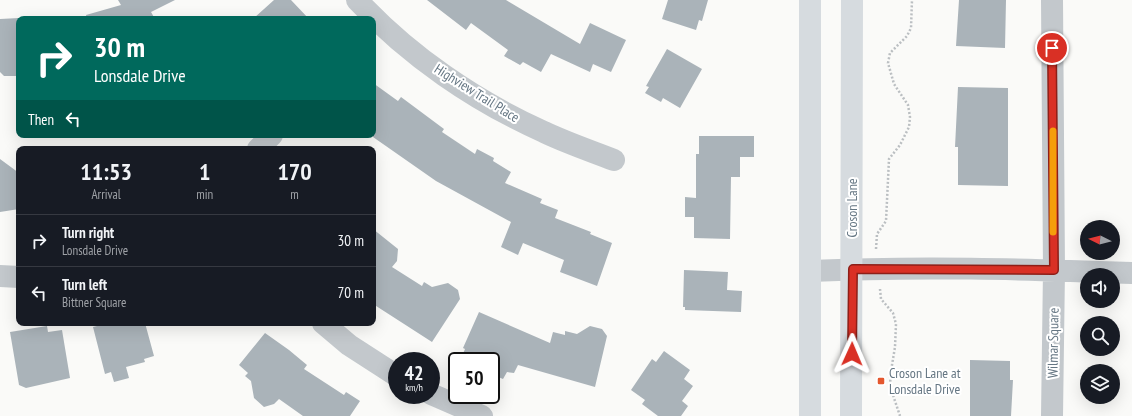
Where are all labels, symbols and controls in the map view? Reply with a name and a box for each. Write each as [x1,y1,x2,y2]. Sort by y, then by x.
text: 30 m [94,28,145,65]
pin [1035,31,1069,65]
icon: right [28,32,80,84]
icon: arrive [1041,37,1063,59]
street label: Highview Trail Place [431,60,523,126]
text: Lonsdale Drive [94,64,186,87]
icon: left [62,108,84,130]
text: Then [28,110,54,129]
text: 11:53 [80,156,132,187]
text: 1 [199,156,210,187]
text: 170 [277,156,312,187]
street label: Croson Lane [843,178,861,238]
text: Arrival [91,186,121,203]
text: min [196,186,213,203]
text: m [290,186,299,203]
north arrow [1080,220,1120,260]
map controls [1080,220,1120,404]
text: Turn right [62,223,114,242]
icon: right [28,230,50,252]
text: 30 m [338,231,364,250]
text: Lonsdale Drive [62,242,128,259]
button: sound [1080,268,1120,308]
text: Turn left [62,275,107,294]
icon: left [28,282,50,304]
text: 70 m [338,283,364,302]
text: Bittner Square [62,294,126,311]
street label: Wilmar Square [1043,307,1063,378]
button: search [1080,316,1120,356]
position arrow [831,333,873,375]
speed limit sign: 50 [448,352,500,404]
text: 42 [404,360,424,386]
place label: Croson Lane at Lonsdale Drive [889,364,961,398]
button: layers [1080,364,1120,404]
marker: Croson Lane at Lonsdale Drive [876,376,886,386]
text: km/h [405,381,423,394]

